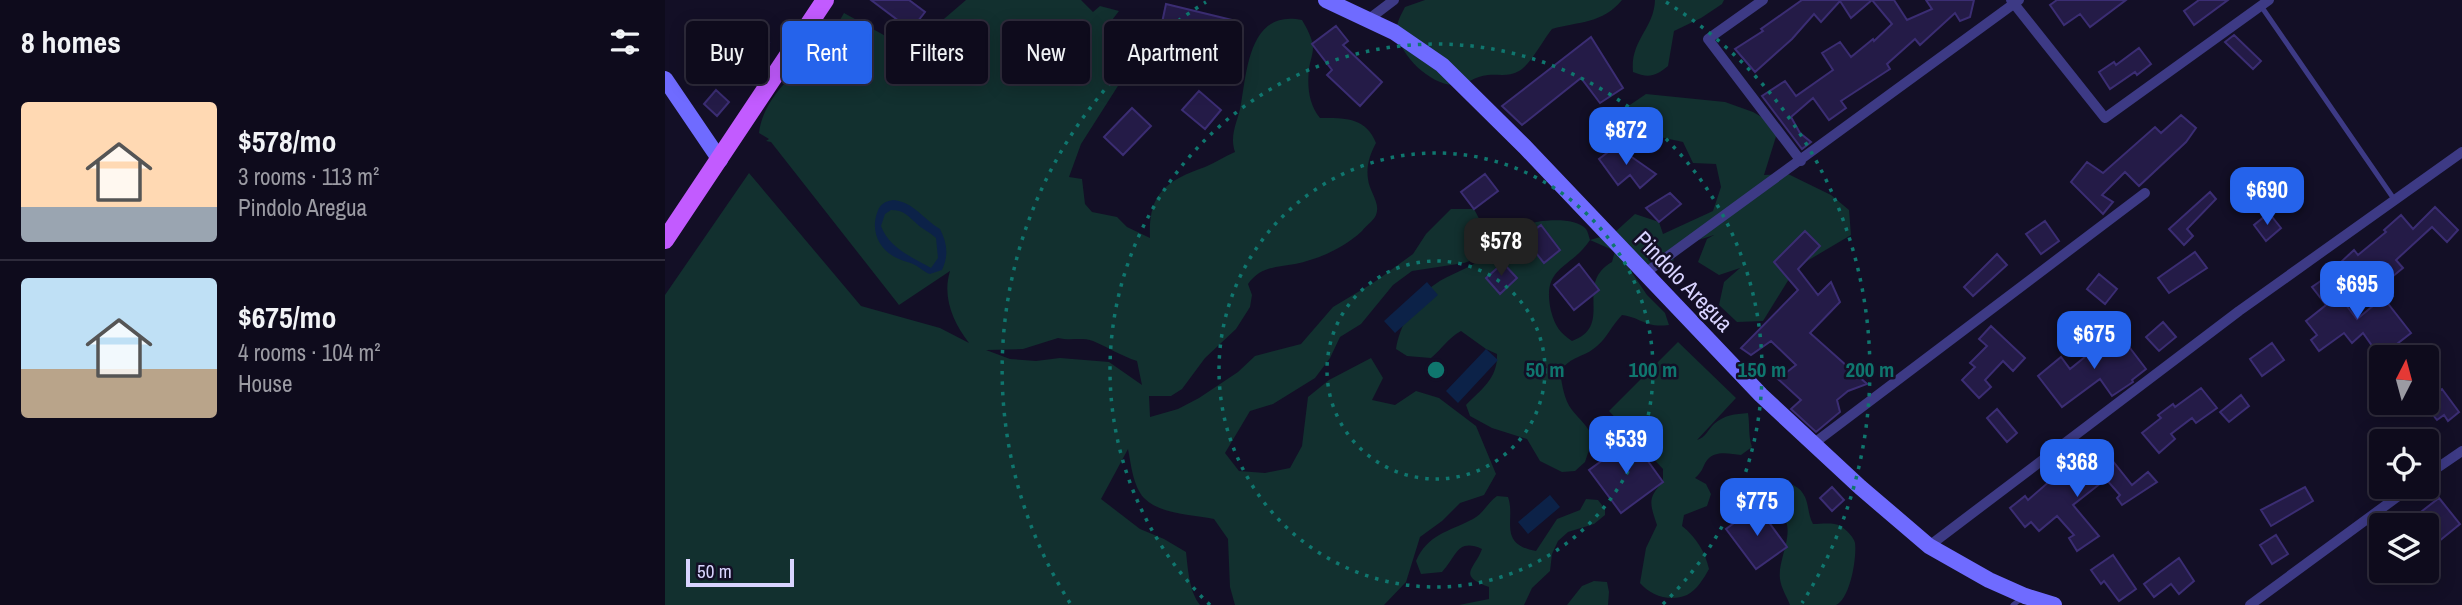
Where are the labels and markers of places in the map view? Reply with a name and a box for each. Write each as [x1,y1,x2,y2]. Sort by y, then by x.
pin: $872 [1585,108,1667,167]
pin: $690 [2226,168,2308,227]
pin: $578 [1460,218,1542,278]
pin: $695 [2316,262,2398,321]
pin: $675 [2053,312,2135,371]
centre of rings [1424,358,1448,382]
pin: $539 [1585,416,1667,476]
pin: $368 [2036,440,2118,499]
pin: $775 [1716,478,1798,538]

